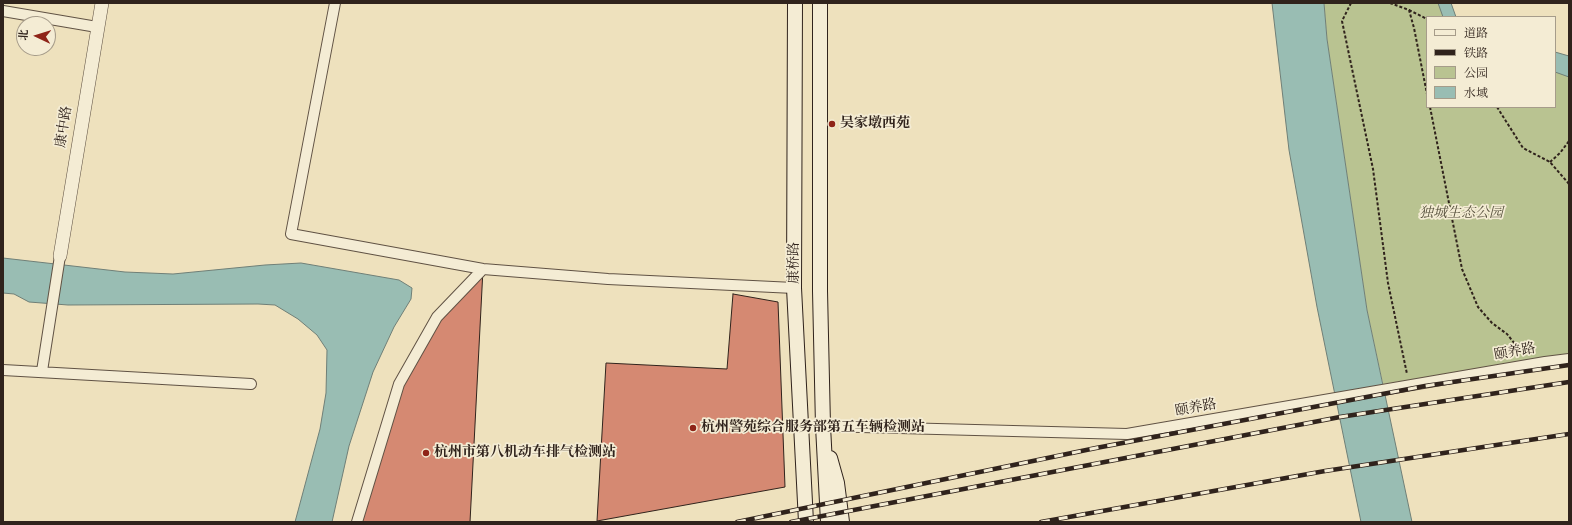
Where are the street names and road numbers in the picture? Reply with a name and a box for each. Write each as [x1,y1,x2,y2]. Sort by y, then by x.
street label: 康中路 [53,105,77,149]
street label: 康桥路 [787,242,803,284]
street label: 颐养路 [1493,341,1537,365]
street label: 颐养路 [1174,397,1218,421]

